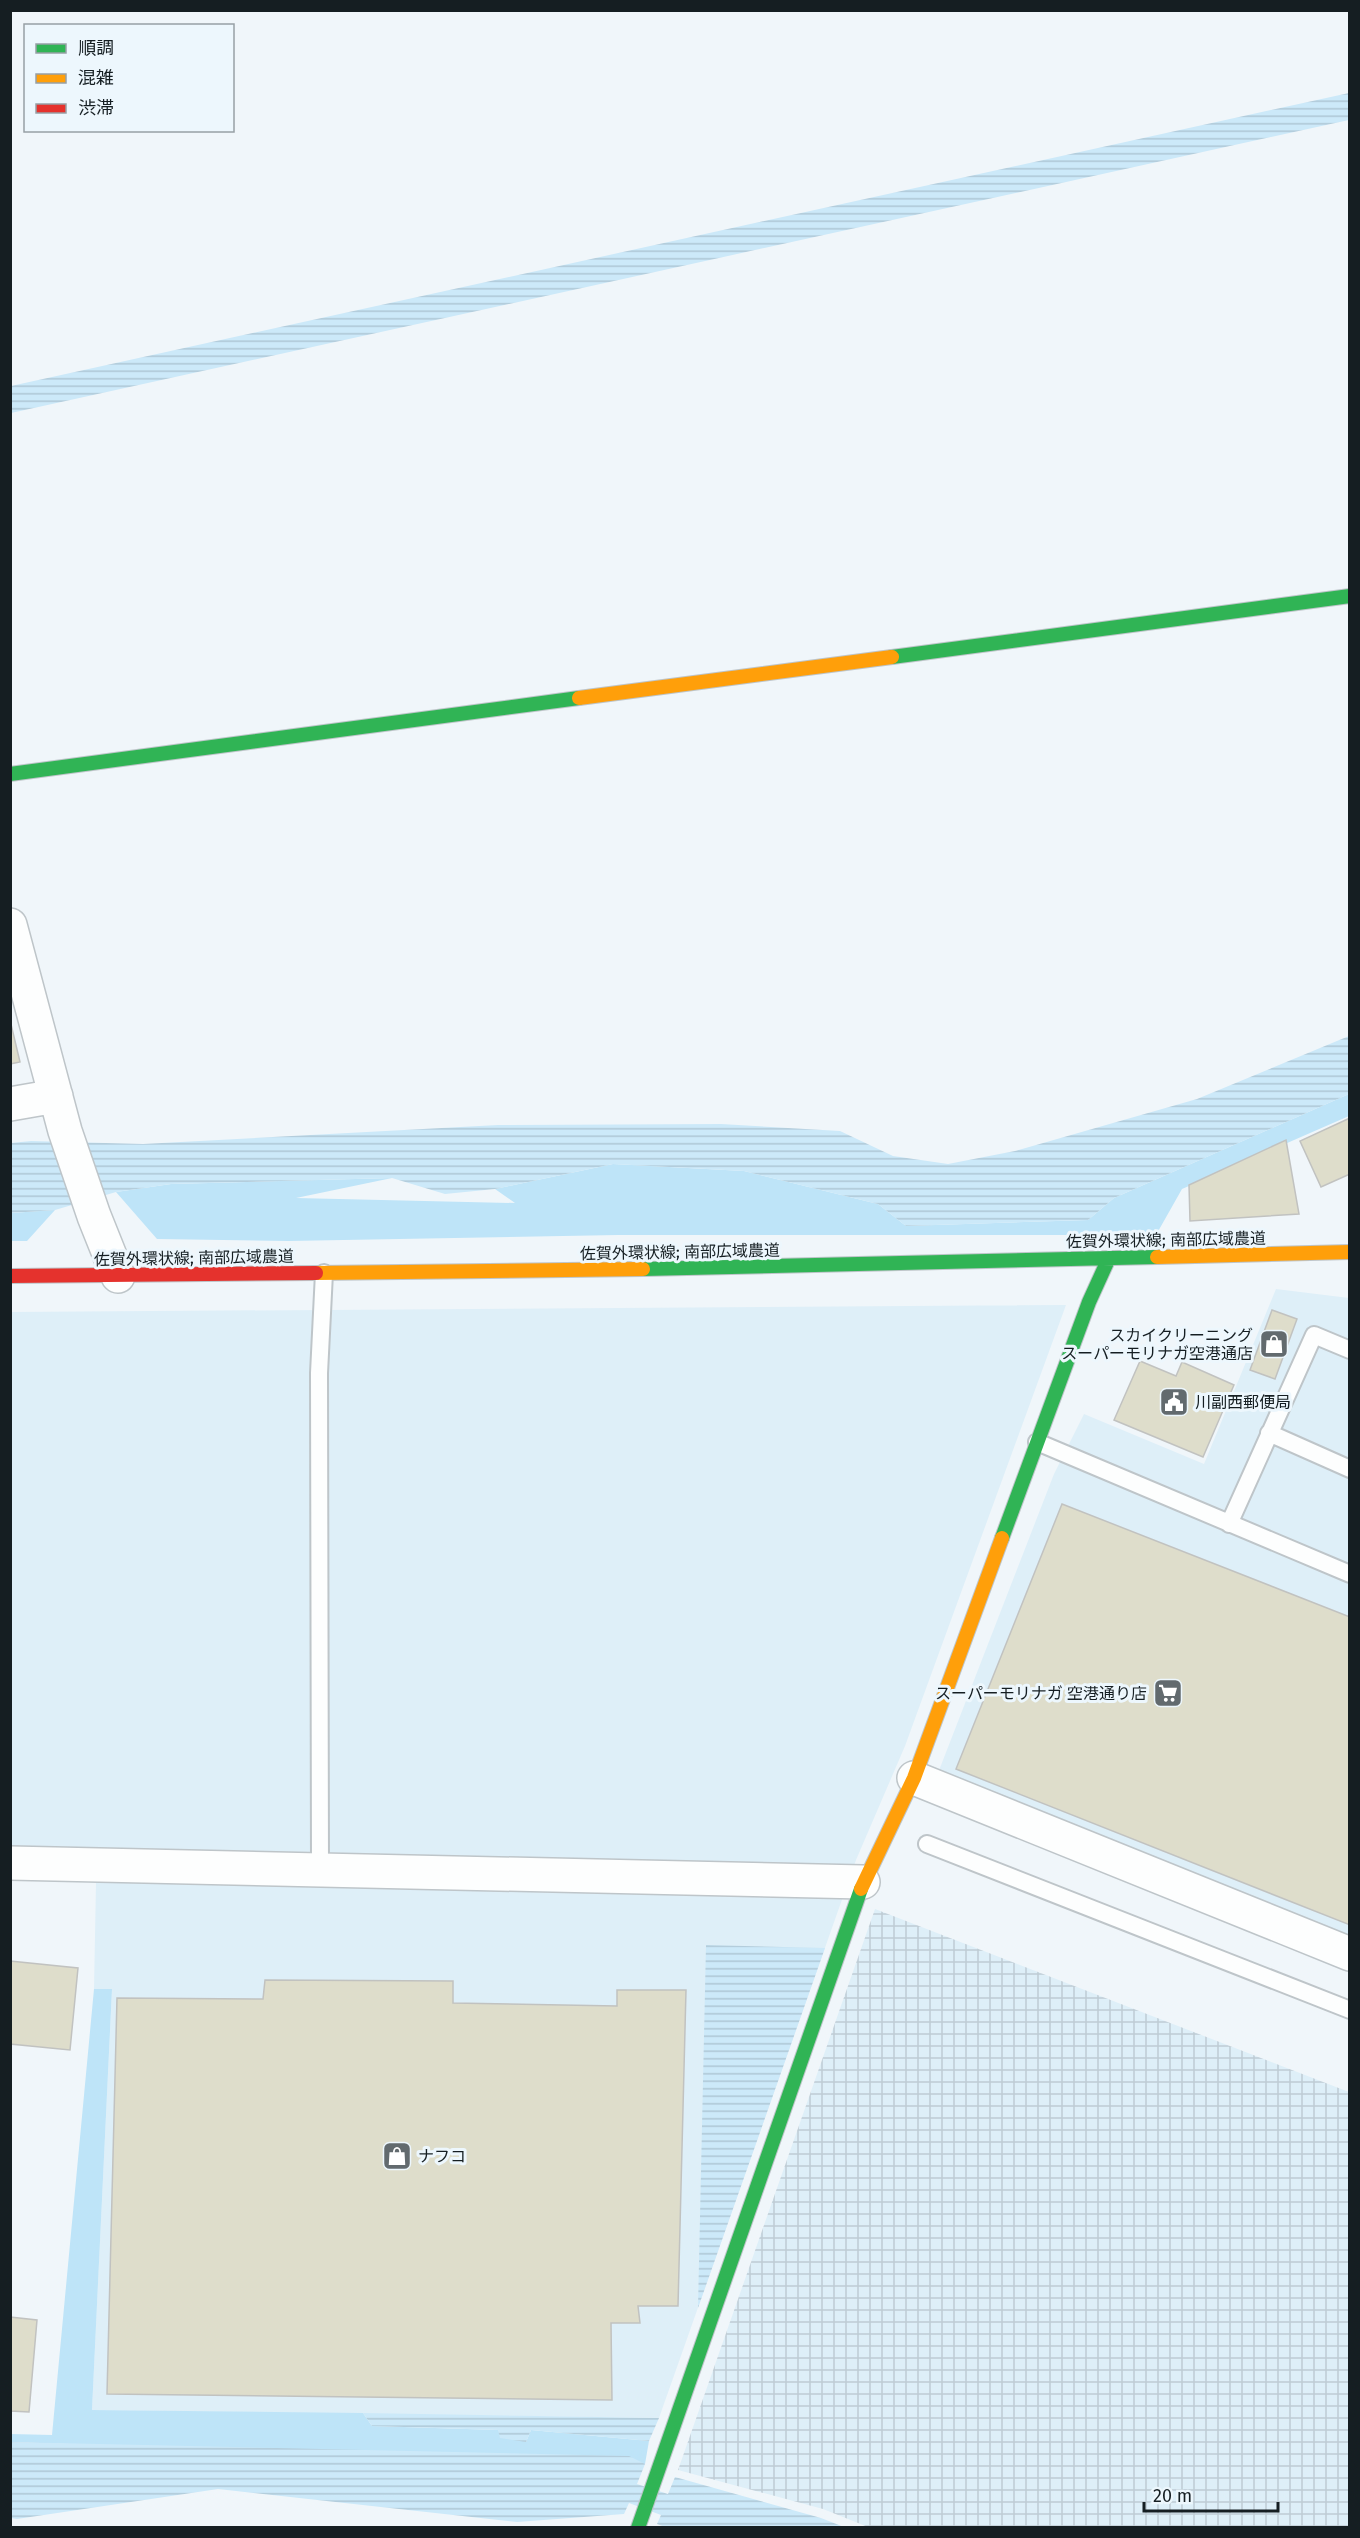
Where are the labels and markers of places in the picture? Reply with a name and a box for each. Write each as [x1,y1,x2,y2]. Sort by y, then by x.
place label: スカイクリーニング スーパーモリナガ空港通店 [1061,1326,1253,1363]
shop icon: スカイクリーニング スーパーモリナガ空港通店 [1258,1328,1290,1360]
public building icon: 川副西郵便局 [1158,1386,1190,1418]
place label: 川副西郵便局 [1195,1393,1291,1412]
supermarket icon: スーパーモリナガ 空港通り店 [1152,1677,1184,1709]
place label: スーパーモリナガ 空港通り店 [935,1684,1147,1703]
shop icon: ナフコ [381,2140,413,2172]
place label: ナフコ [418,2147,466,2166]

